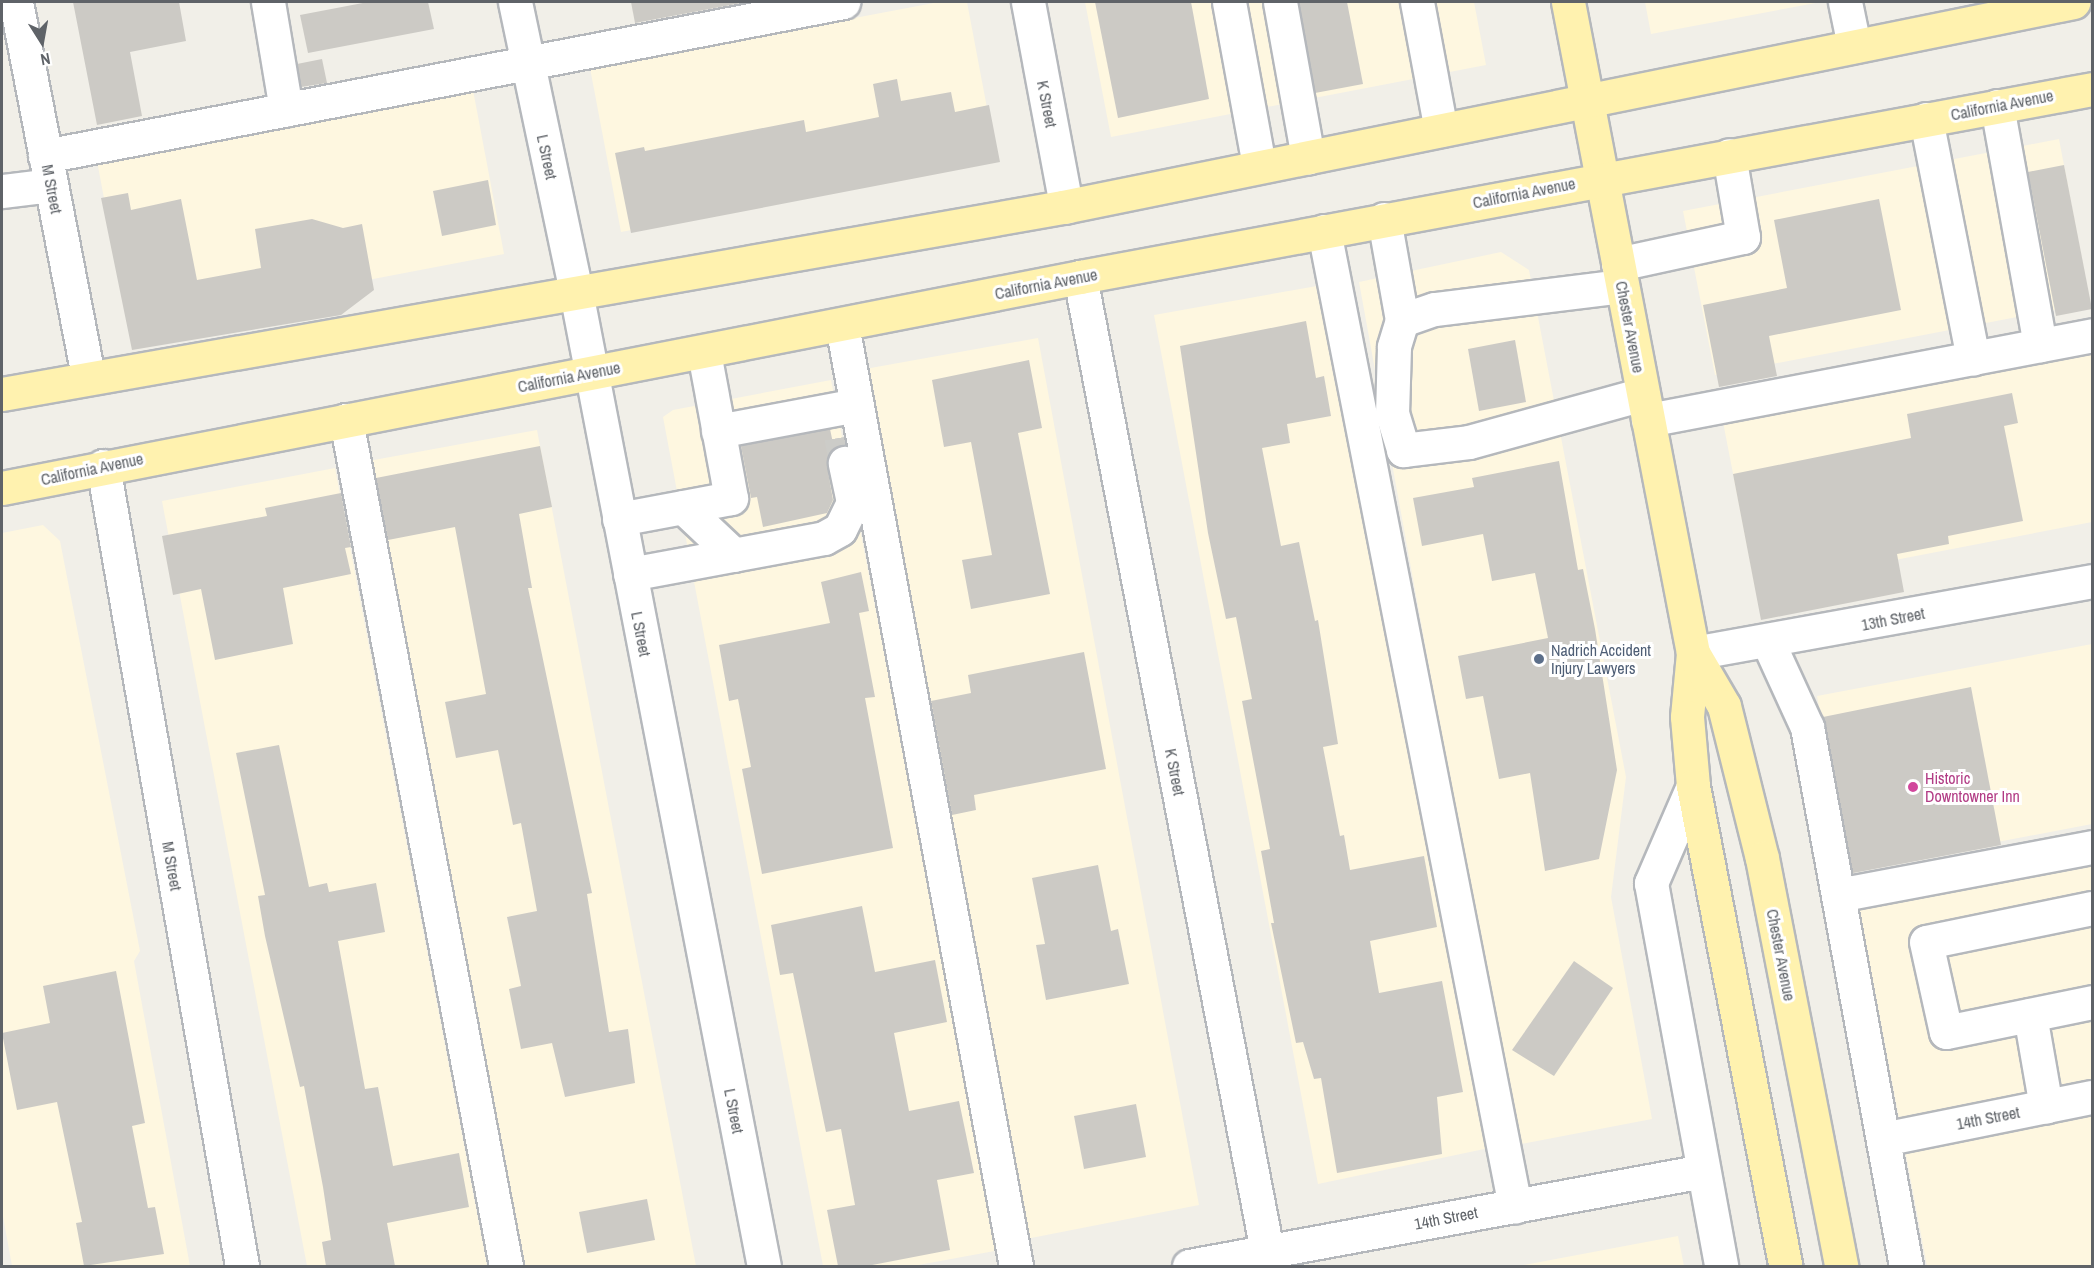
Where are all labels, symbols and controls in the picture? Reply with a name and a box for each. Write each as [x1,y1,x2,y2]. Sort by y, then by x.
north arrow [12,12,72,72]
text: N [39,48,52,71]
street label: K Street [1033,79,1061,129]
street label: California Avenue [1949,86,2055,124]
street label: L Street [533,133,561,181]
street label: M Street [38,163,66,215]
street label: California Avenue [1471,174,1577,212]
street label: California Avenue [993,265,1099,303]
street label: Chester Avenue [1612,279,1648,375]
street label: California Avenue [516,358,622,396]
street label: California Avenue [39,449,145,489]
street label: 13th Street [1860,603,1926,635]
street label: L Street [627,610,655,658]
place label: Nadrich Accident Injury Lawyers [1551,640,1652,678]
marker: Nadrich Accident Injury Lawyers [1532,652,1546,666]
street label: K Street [1161,747,1189,797]
place label: Historic Downtowner Inn [1925,768,2020,806]
marker: Historic Downtowner Inn [1906,780,1920,794]
street label: M Street [158,840,186,892]
street label: Chester Avenue [1763,907,1799,1003]
street label: L Street [720,1087,748,1135]
street label: 14th Street [1955,1102,2021,1134]
street label: 14th Street [1413,1202,1479,1234]

